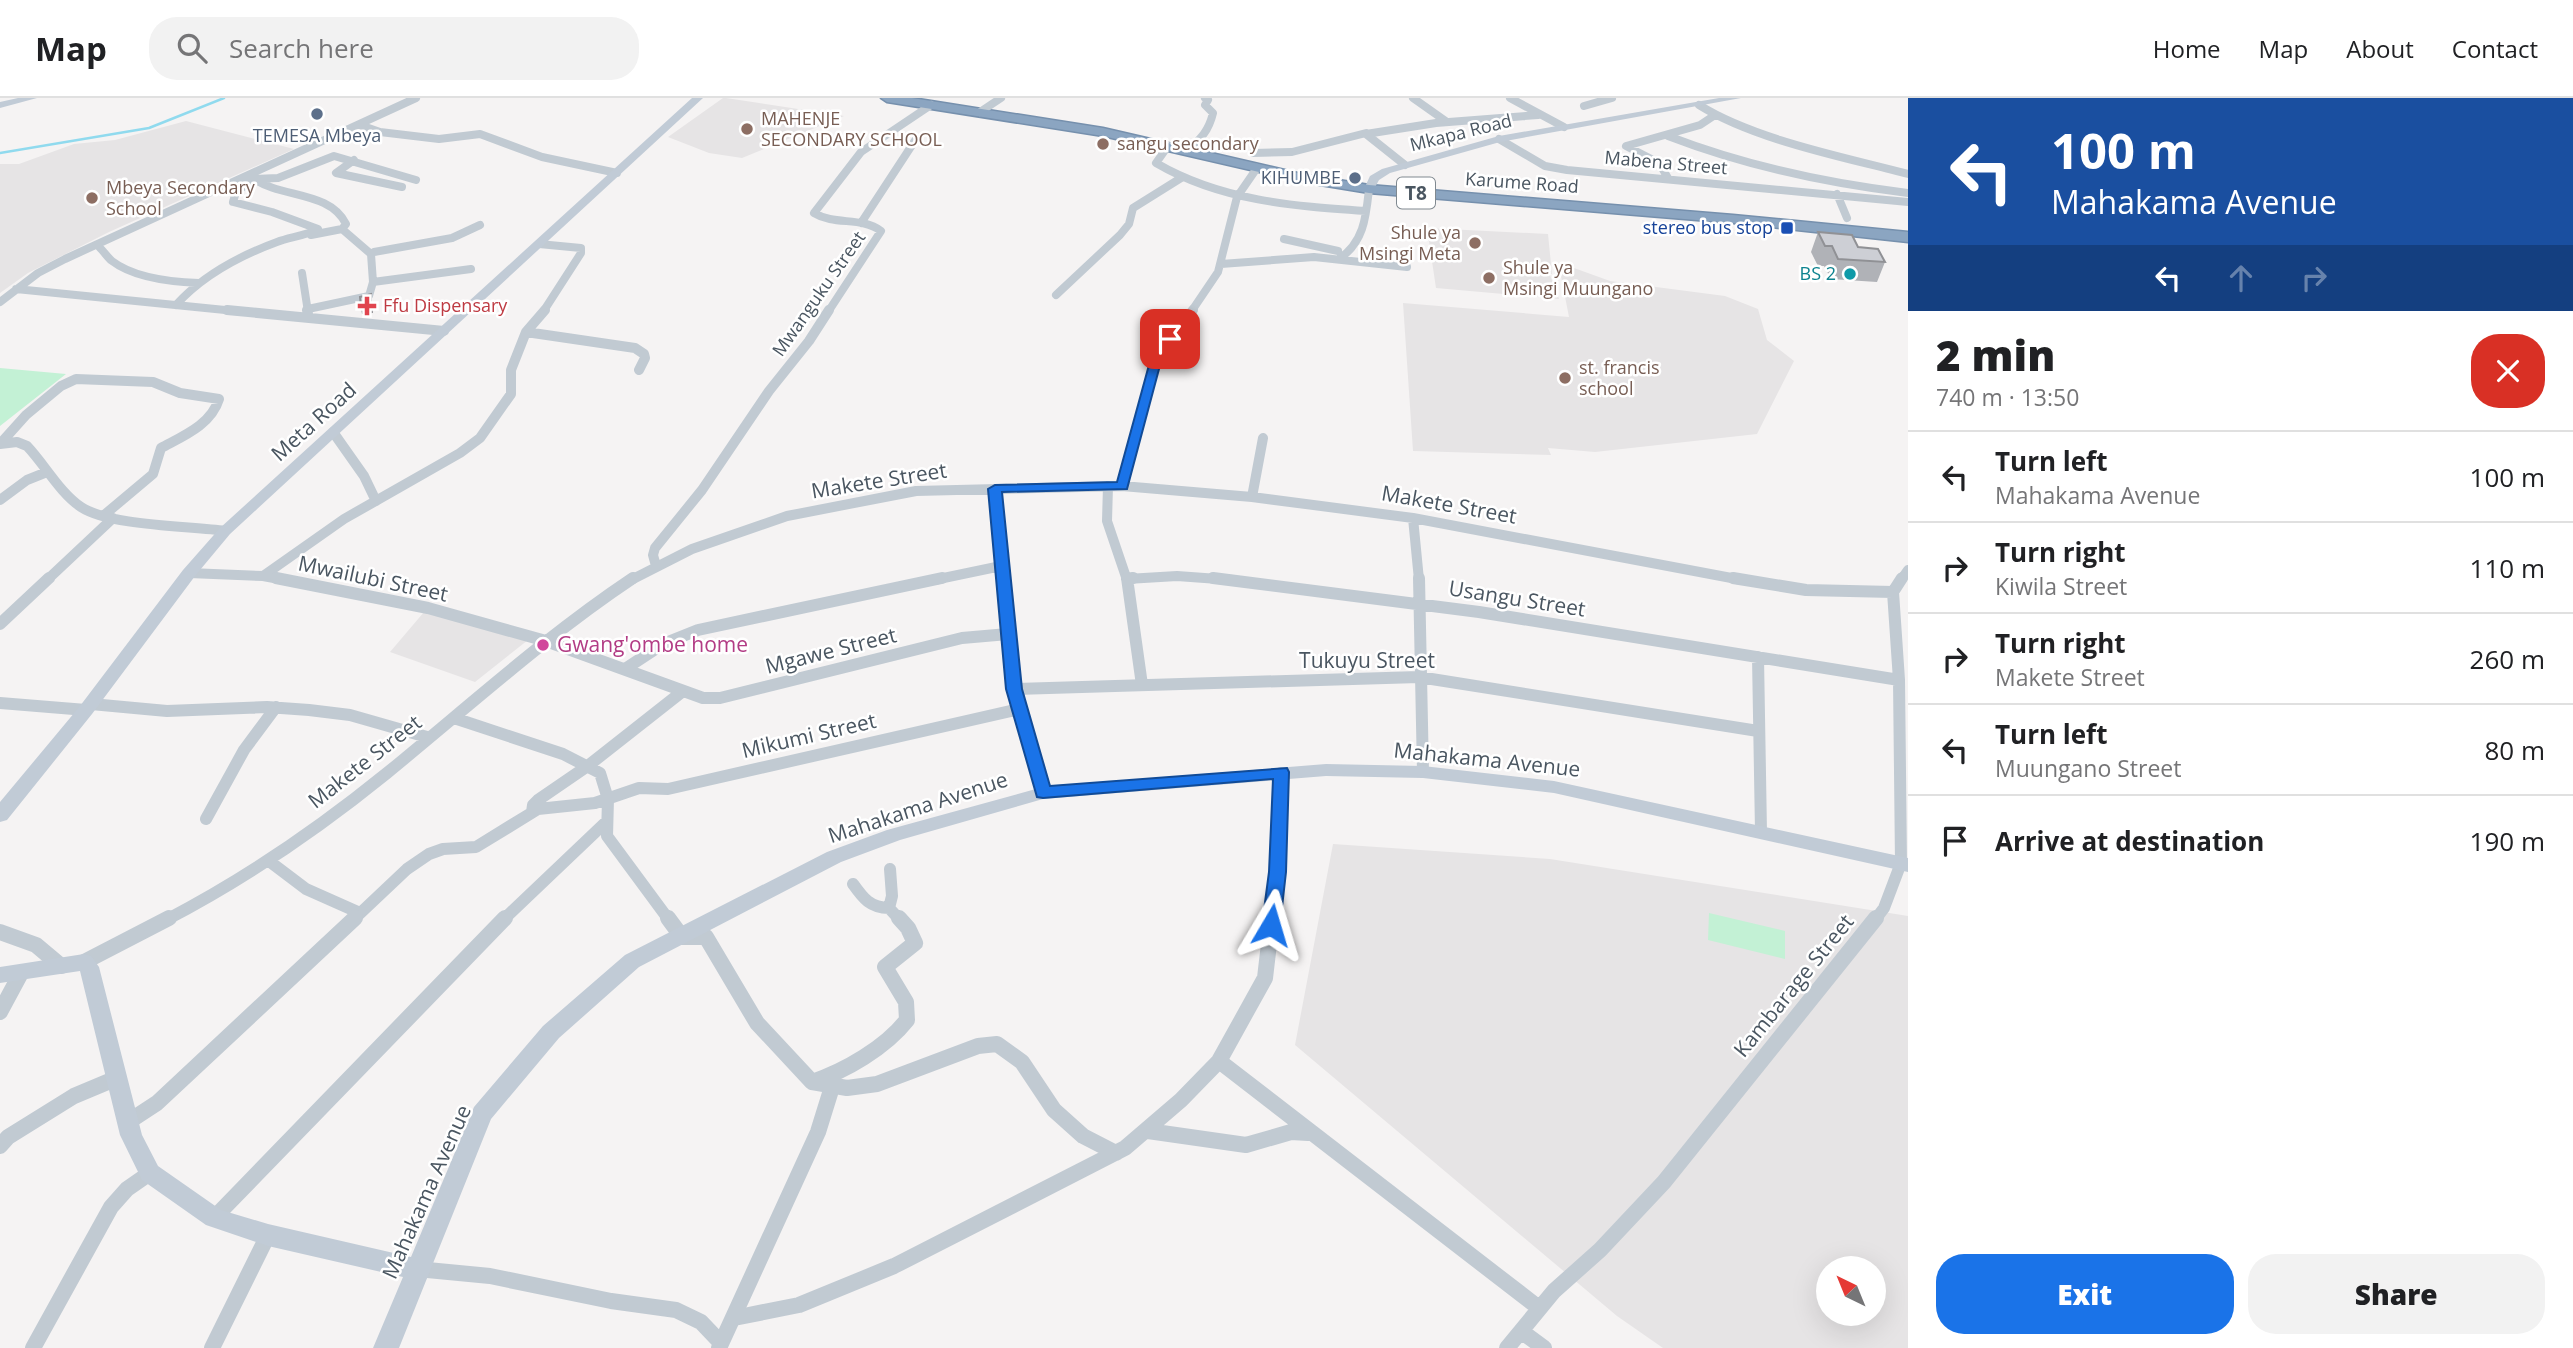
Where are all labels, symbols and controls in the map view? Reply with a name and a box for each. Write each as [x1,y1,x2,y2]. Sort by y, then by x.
search box [149,17,639,80]
text: Map [35,26,107,71]
icon: search [173,29,211,67]
text: Search here [229,30,374,66]
text: Home [2153,32,2221,65]
text: Map [2259,32,2308,65]
text: About [2346,32,2414,65]
text: Contact [2452,32,2538,65]
marker: TEMESA Mbeya [309,106,325,122]
place label: MAHENJE SECONDARY SCHOOL [761,106,942,151]
street label: Mkapa Road [1407,108,1514,156]
text: 100 m [2051,117,2196,183]
marker: MAHENJE SECONDARY SCHOOL [739,121,755,137]
place label: TEMESA Mbeya [253,123,381,147]
icon: left [1936,126,2027,217]
place label: sangu secondary [1117,131,1260,155]
marker: sangu secondary [1095,136,1111,152]
street label: Mabena Street [1604,145,1729,179]
place label: KIHUMBE [1261,165,1341,189]
street label: Karume Road [1464,166,1580,198]
marker: KIHUMBE [1347,170,1363,186]
place label: Mbeya Secondary School [106,175,256,220]
road number: T8 [1397,178,1435,208]
text: Mahakama Avenue [2051,180,2337,223]
marker: Mbeya Secondary School [84,190,100,206]
place label: stereo bus stop [1643,215,1773,239]
place label: Shule ya Msingi Meta [1359,220,1461,265]
marker: stereo bus stop [1779,220,1795,236]
street label: Mwanguku Street [766,226,870,361]
marker: Shule ya Msingi Meta [1467,235,1483,251]
place label: Shule ya Msingi Muungano [1503,255,1653,300]
icon: left [2149,259,2187,297]
icon: ahead [2222,259,2260,297]
icon: right [2295,259,2333,297]
place label: BS 2 [1800,261,1836,285]
marker: BS 2 [1842,266,1858,282]
marker: Shule ya Msingi Muungano [1481,270,1497,286]
place label: Ffu Dispensary [383,293,508,317]
marker: Ffu Dispensary [357,296,377,316]
pin [1140,309,1200,369]
icon: arrive [1151,320,1189,358]
text: 2 min [1936,326,2055,383]
button: close [2471,334,2545,408]
place label: st. francis school [1579,355,1660,400]
marker: st. francis school [1557,370,1573,386]
street label: Meta Road [265,376,362,467]
text: 740 m · 13:50 [1936,381,2079,413]
text: Turn left [1995,443,2107,479]
street label: Makete Street [809,455,949,505]
icon: left [1936,458,1974,496]
text: 100 m [2470,459,2545,495]
street label: Makete Street [1379,478,1519,530]
text: Mahakama Avenue [1995,479,2200,511]
text: Turn right [1995,534,2126,570]
street label: Mwailubi Street [296,548,451,608]
icon: right [1936,549,1974,587]
text: 110 m [2470,550,2545,586]
text: Kiwila Street [1995,570,2127,602]
street label: Usangu Street [1447,573,1588,623]
street label: Mgawe Street [762,620,899,680]
text: Turn right [1995,625,2126,661]
place label: Gwang'ombe home [557,630,748,658]
marker: Gwang'ombe home [535,637,551,653]
icon: right [1936,640,1974,678]
text: 260 m [2470,641,2545,677]
street label: Tukuyu Street [1299,646,1435,674]
text: Makete Street [1995,661,2145,693]
street label: Mikumi Street [739,706,879,764]
street label: Makete Street [302,708,427,814]
text: Turn left [1995,716,2107,752]
icon: left [1936,731,1974,769]
text: 80 m [2484,732,2545,768]
street label: Mahakama Avenue [1392,735,1582,783]
text: Muungano Street [1995,752,2181,784]
street label: Mahakama Avenue [824,765,1011,849]
icon: arrive [1936,822,1974,860]
text: Arrive at destination [1995,823,2264,859]
text: 190 m [2470,823,2545,859]
position arrow [1234,888,1308,962]
street label: Kambarage Street [1727,908,1859,1063]
street label: Mahakama Avenue [375,1100,477,1283]
button: Exit [1936,1254,2234,1334]
button: Share [2248,1254,2545,1334]
north arrow [1816,1256,1886,1326]
map controls [1816,1256,1886,1326]

